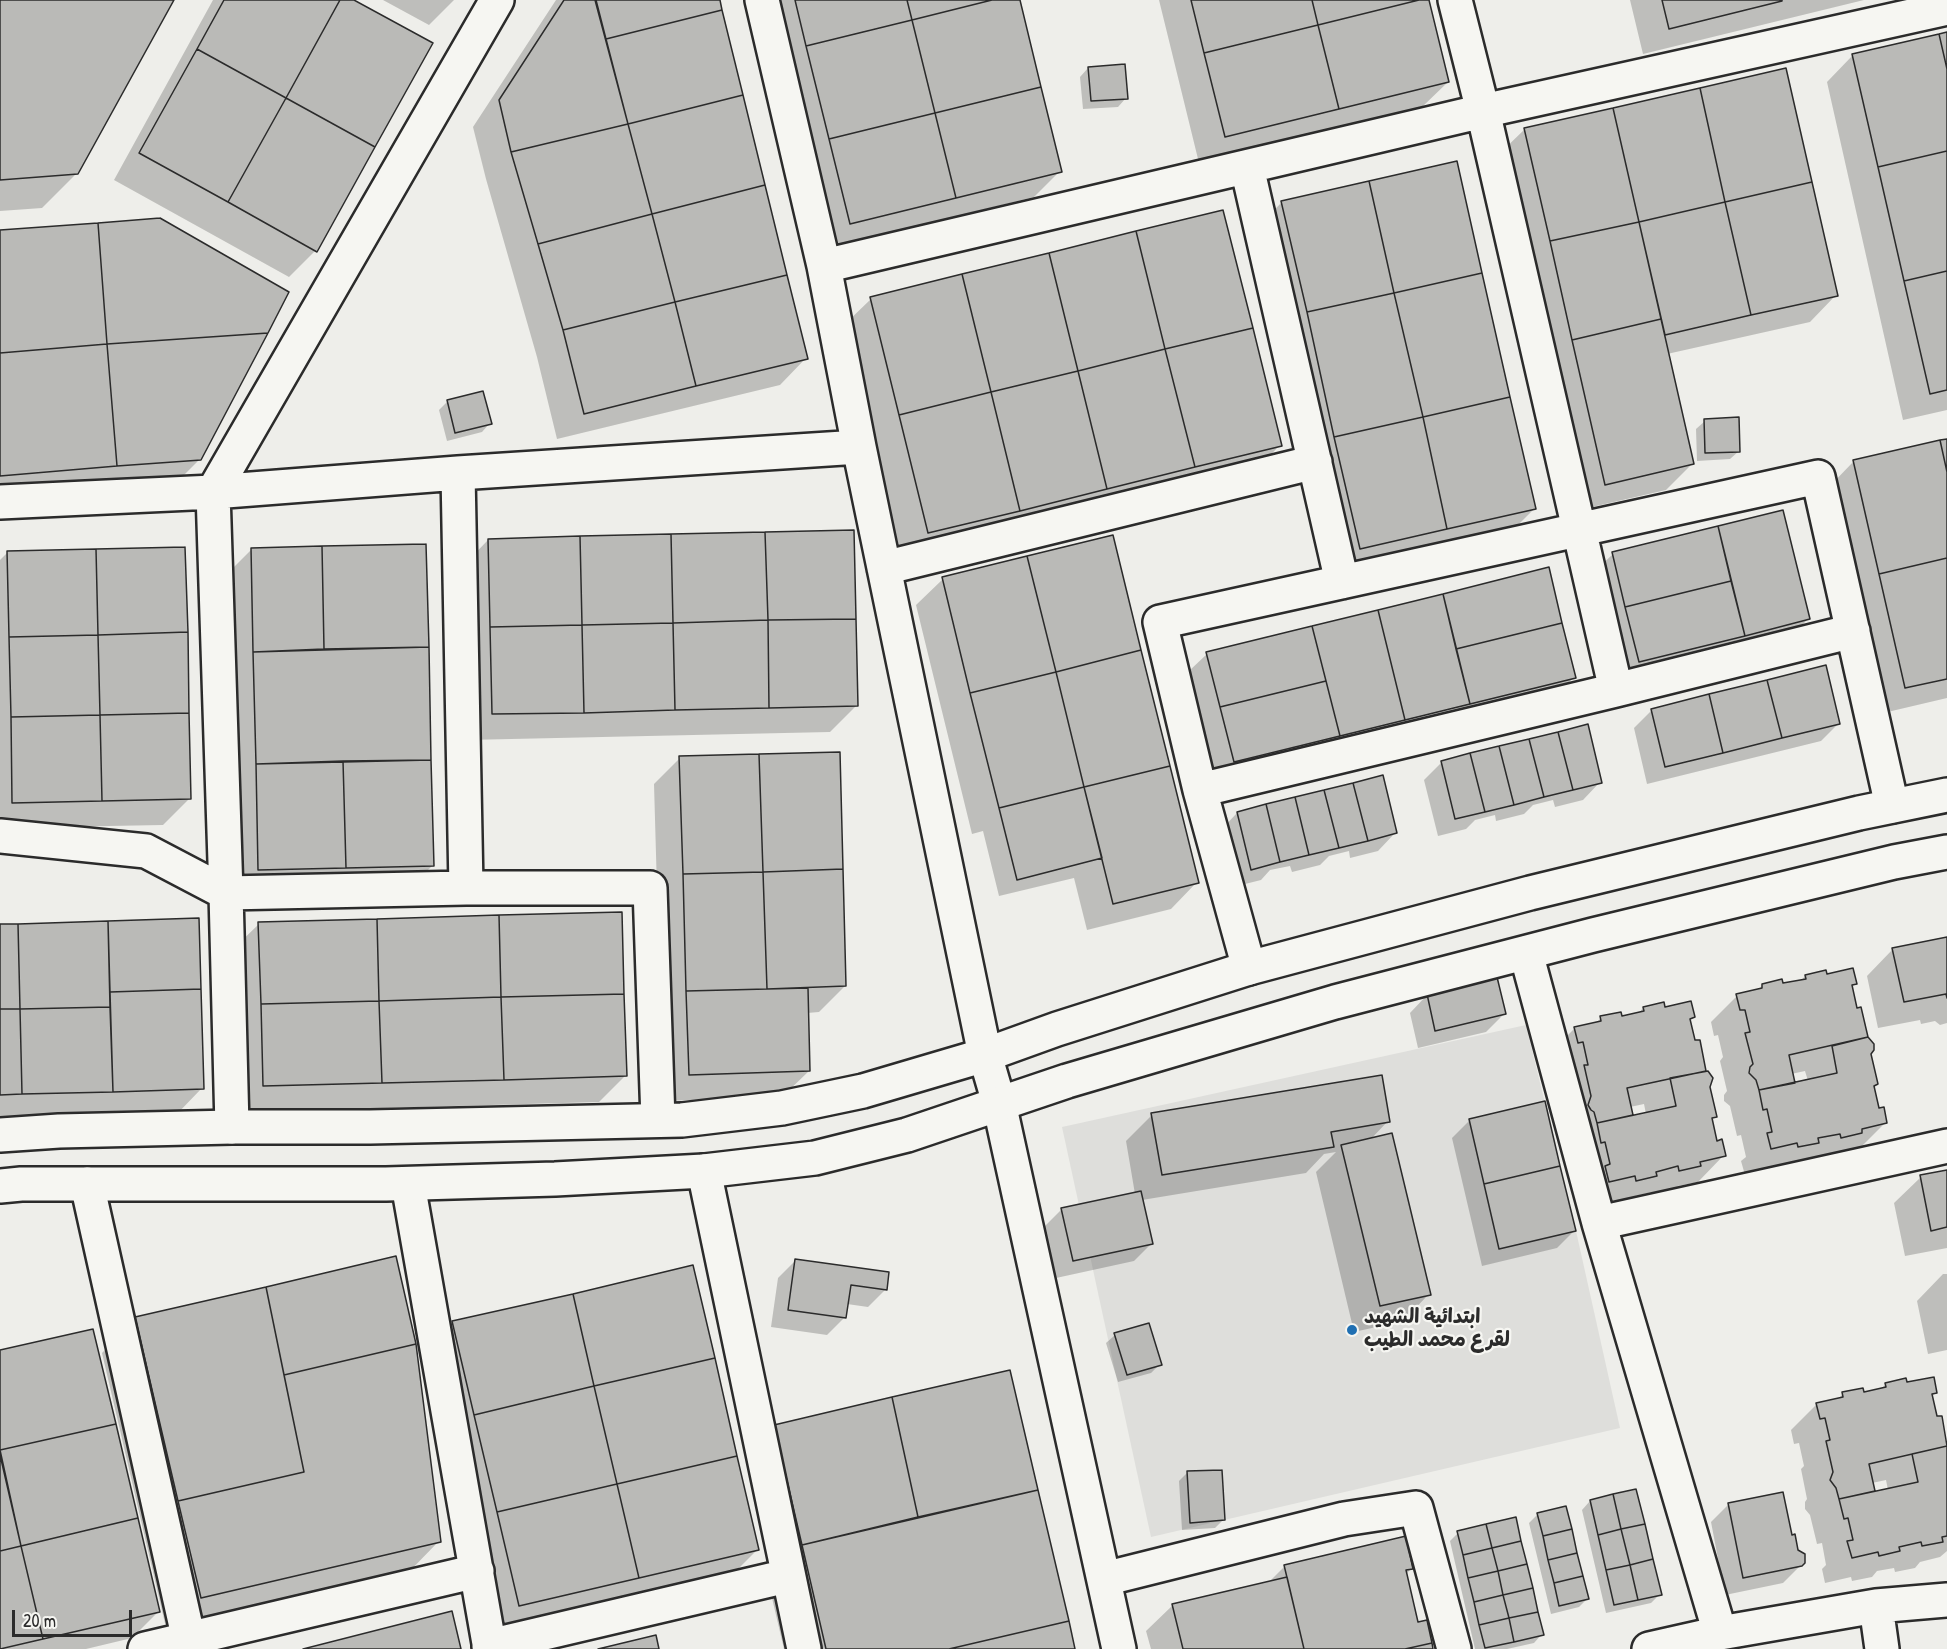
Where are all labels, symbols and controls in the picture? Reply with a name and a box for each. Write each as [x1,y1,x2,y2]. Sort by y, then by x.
place label: ابتدائية الشهيد لقرع محمد الطيب [1364,1306,1510,1353]
marker: ابتدائية الشهيد لقرع محمد الطيب [1345,1323,1359,1337]
scale bar [15,1598,135,1636]
text: 20 m [23,1608,56,1633]

